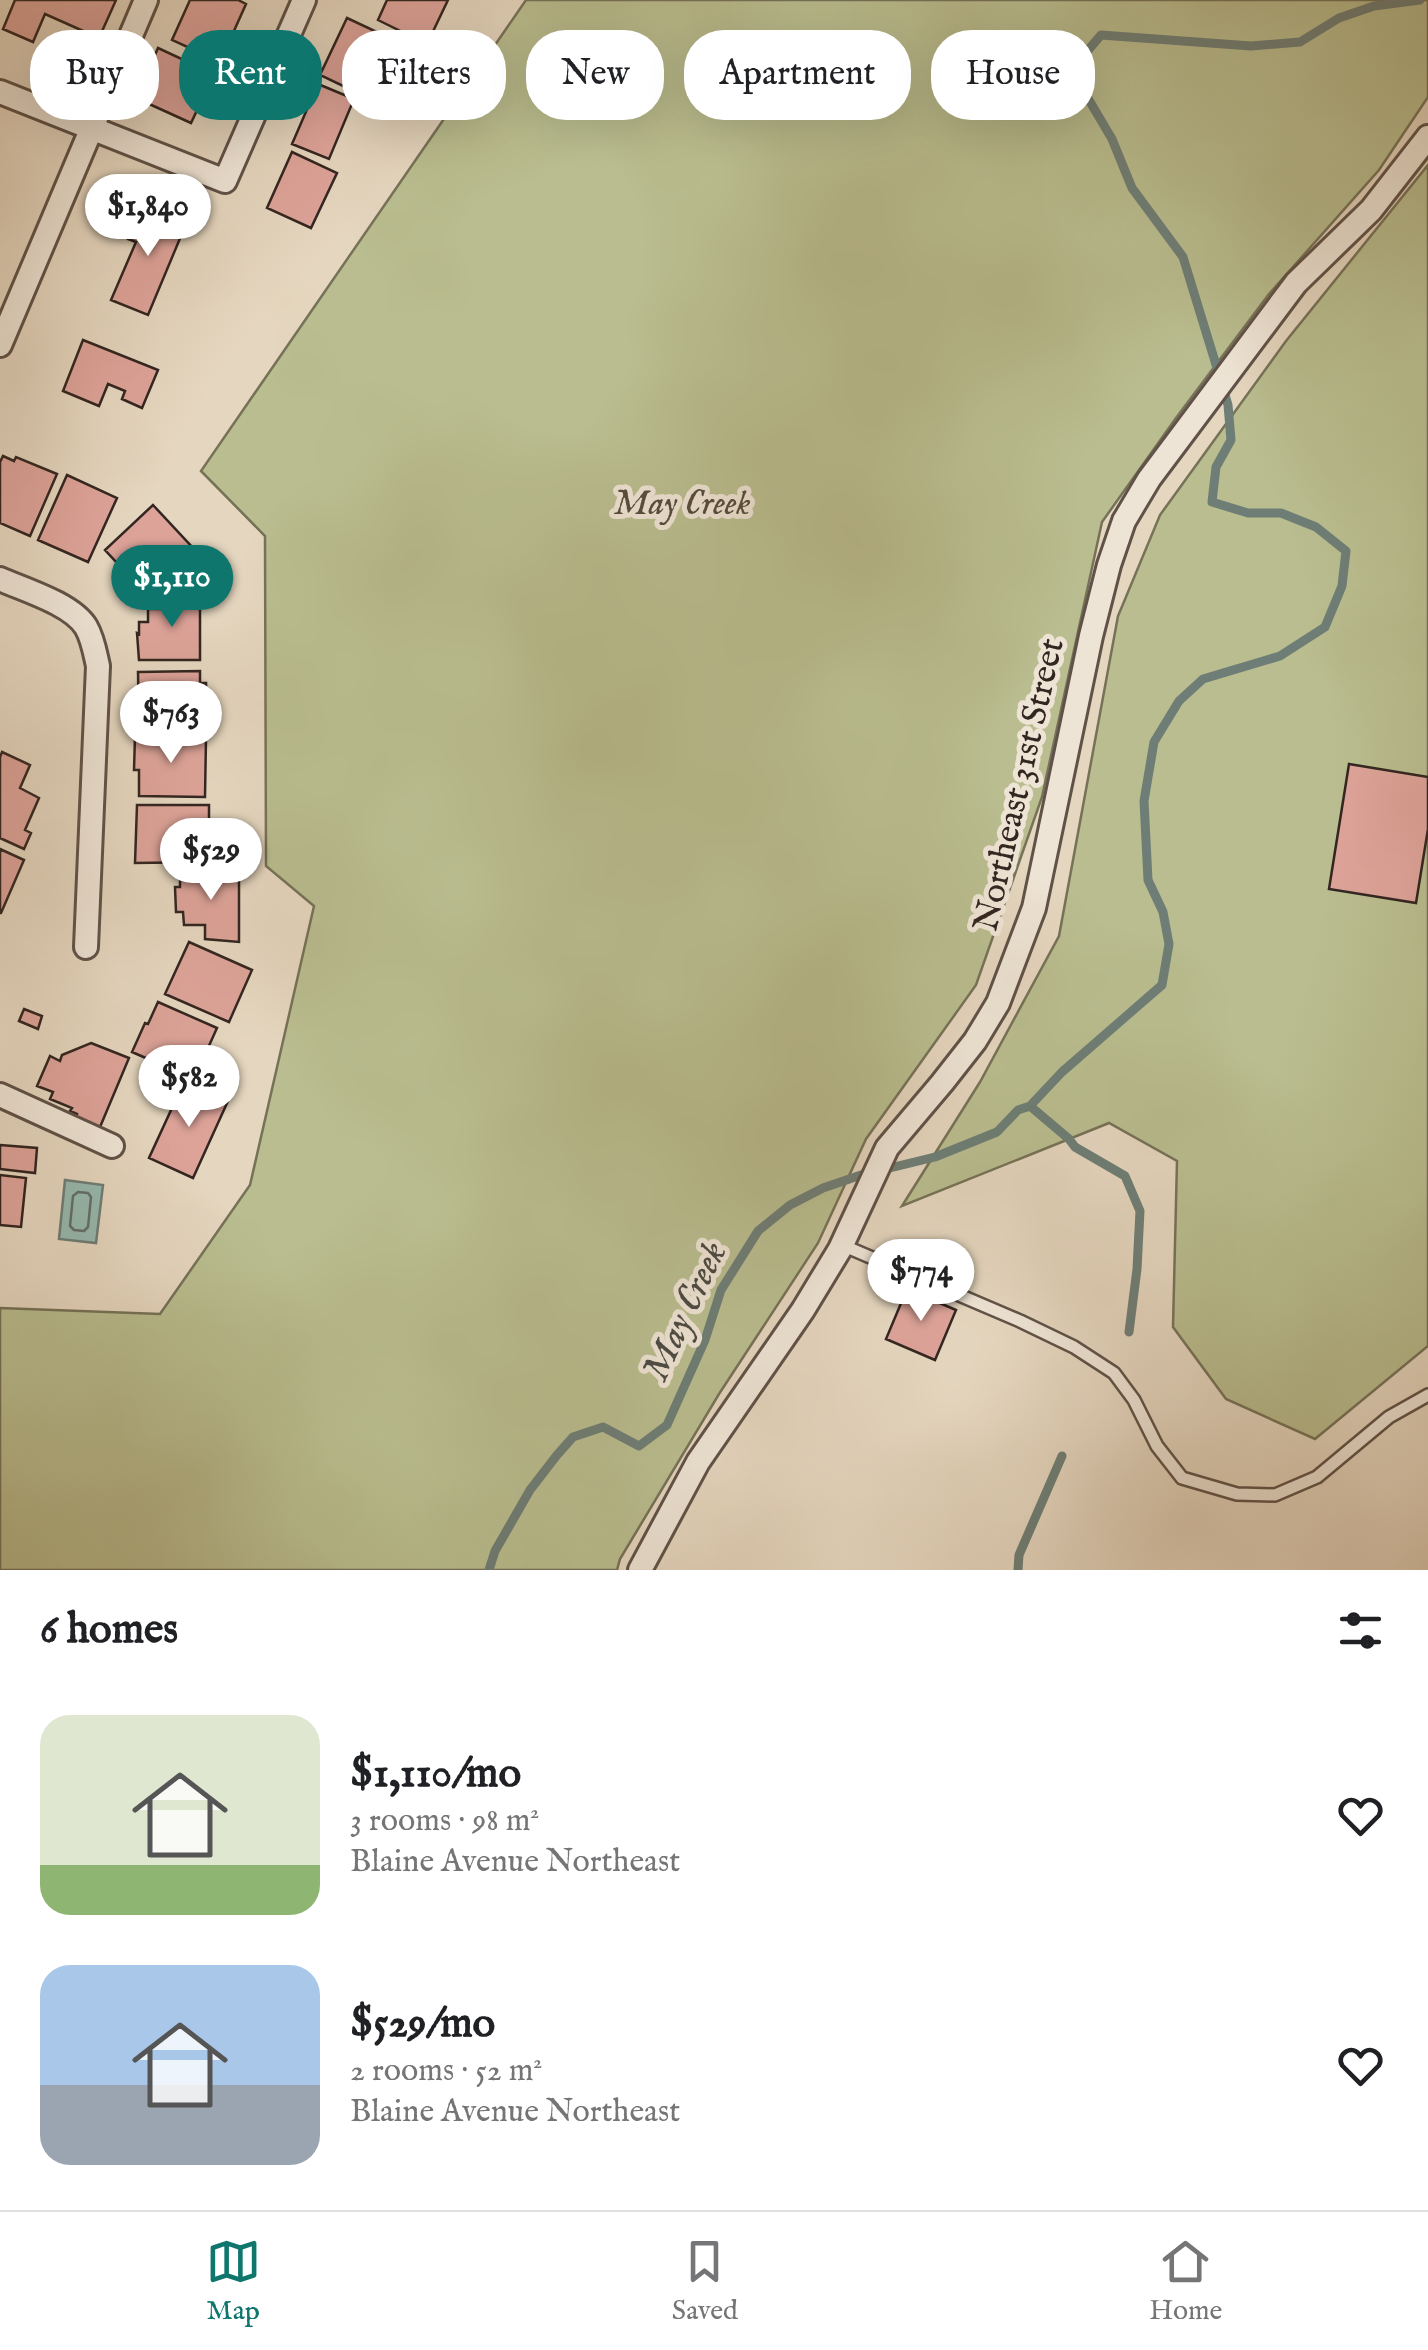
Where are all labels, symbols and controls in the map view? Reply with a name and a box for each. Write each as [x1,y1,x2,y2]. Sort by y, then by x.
chip: Buy [30,30,159,120]
chip: Rent [179,30,322,120]
chip: Filters [342,30,506,120]
chip: New [526,30,664,120]
chip: Apartment [684,30,911,120]
chip: House [931,30,1095,120]
pin: $1,840 [67,174,229,259]
text: $1,840 [107,186,189,227]
park label: May Creek [614,482,750,527]
pin: $1,110 [91,545,253,630]
text: $1,110 [133,557,211,598]
street label: Northeast 31st Street [964,634,1076,936]
pin: $763 [112,681,230,766]
text: $763 [142,693,200,734]
pin: $529 [152,818,270,903]
text: $529 [182,830,240,871]
pin: $582 [130,1045,248,1130]
text: $582 [161,1057,217,1098]
water label: May Creek [633,1234,739,1390]
pin: $774 [862,1239,980,1324]
text: $774 [889,1251,953,1292]
icon: filters [1333,1603,1388,1658]
text: 6 homes [40,1604,178,1657]
text: $1,110/mo [350,1748,521,1801]
icon: home [120,1755,240,1875]
icon: heart [1333,1788,1388,1843]
text: 3 rooms · 98 m² [350,1801,539,1842]
text: Blaine Avenue Northeast [350,1842,680,1883]
text: $529/mo [350,1998,495,2051]
icon: home [120,2005,240,2125]
icon: heart [1333,2038,1388,2093]
text: 2 rooms · 52 m² [350,2051,542,2092]
text: Blaine Avenue Northeast [350,2092,680,2133]
tab: Map [206,2234,261,2329]
tab: Saved [672,2234,738,2329]
tab: Home [1149,2234,1222,2329]

